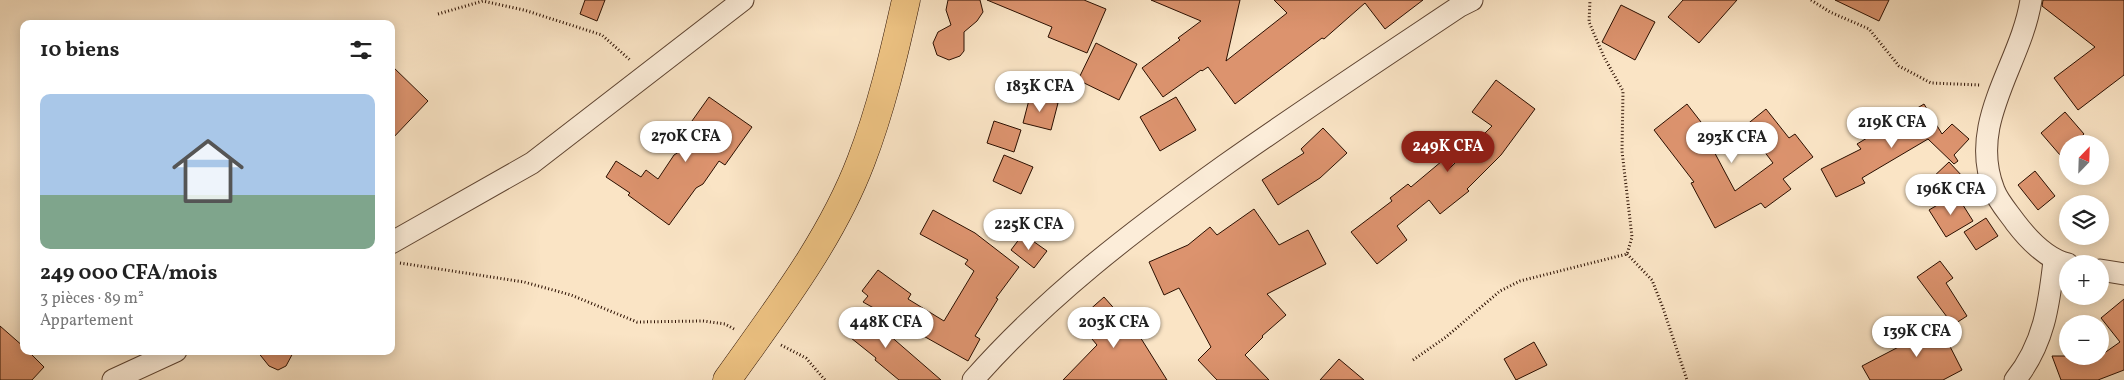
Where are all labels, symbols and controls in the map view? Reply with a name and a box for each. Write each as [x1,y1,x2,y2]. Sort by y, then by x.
text: 10 biens [40,36,119,65]
icon: filters [347,36,375,64]
pin: 183K CFA [988,70,1092,113]
text: 183K CFA [1006,76,1074,98]
pin: 219K CFA [1840,106,1944,149]
text: 219K CFA [1858,112,1926,134]
pin: 270K CFA [634,120,738,163]
pin: 293K CFA [1680,121,1784,164]
icon: home [163,126,253,216]
text: 270K CFA [651,126,721,148]
text: 293K CFA [1697,127,1767,149]
pin: 249K CFA [1396,130,1500,173]
north arrow [2059,135,2109,185]
map controls [2059,135,2109,365]
text: 249K CFA [1412,136,1484,158]
pin: 196K CFA [1899,174,2003,216]
text: 196K CFA [1916,179,1986,201]
button: layers [2059,195,2109,245]
pin: 225K CFA [977,208,1081,251]
text: 225K CFA [994,214,1064,236]
button: + [2059,255,2109,305]
text: 249 000 CFA/mois [40,259,217,288]
text: 3 pièces · 89 m² [40,288,144,310]
pin: 448K CFA [834,306,938,349]
pin: 203K CFA [1062,306,1166,349]
text: Appartement [40,310,134,332]
text: 448K CFA [850,312,922,334]
text: 203K CFA [1079,312,1150,334]
button: − [2059,315,2109,365]
pin: 139K CFA [1865,316,1969,358]
text: 139K CFA [1883,321,1951,343]

